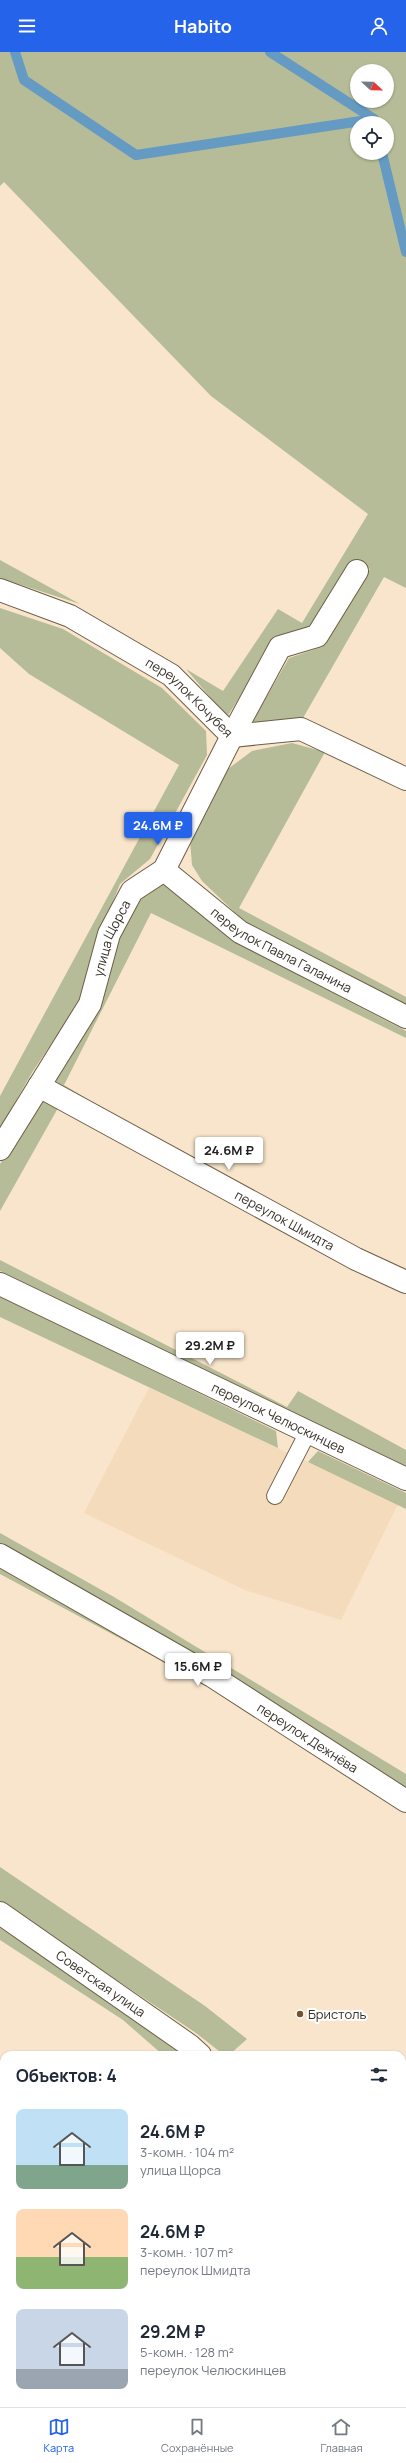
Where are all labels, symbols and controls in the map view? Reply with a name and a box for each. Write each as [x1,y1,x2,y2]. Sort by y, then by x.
text: Habito [174,14,232,38]
icon: menu [16,15,38,37]
icon: person [368,15,390,37]
north arrow [350,64,394,108]
map controls [350,64,394,160]
button: locate [350,116,394,160]
street label: переулок Кочубея [143,653,237,741]
pin: 24.6M ₽ [121,812,195,846]
text: 24.6M ₽ [133,816,183,834]
street label: улица Щорса [89,897,135,979]
street label: переулок Павла Галанина [207,903,355,997]
pin: 24.6M ₽ [192,1137,266,1171]
text: 24.6M ₽ [204,1141,254,1159]
street label: переулок Шмидта [232,1186,338,1255]
pin: 29.2M ₽ [173,1332,247,1366]
text: 29.2M ₽ [185,1336,235,1354]
street label: переулок Челюскинцев [209,1378,348,1458]
pin: 15.6M ₽ [161,1653,235,1687]
text: 15.6M ₽ [174,1657,222,1675]
street label: переулок Дежнёва [254,1699,362,1777]
street label: Советская улица [52,1946,149,2021]
place label: Бристоль [308,2005,367,2023]
marker: Бристоль [295,2009,305,2019]
text: Объектов: 4 [16,2064,117,2087]
icon: filters [368,2064,390,2086]
text: 24.6M ₽ [140,2120,205,2143]
icon: home [48,2125,96,2173]
text: 3-комн. · 104 m² [140,2143,234,2161]
text: улица Щорса [140,2161,221,2179]
text: 24.6M ₽ [140,2220,205,2243]
icon: home [48,2225,96,2273]
text: 3-комн. · 107 m² [140,2243,233,2261]
text: переулок Шмидта [140,2261,250,2279]
text: 29.2M ₽ [140,2320,205,2343]
icon: home [48,2325,96,2373]
text: 5-комн. · 128 m² [140,2343,234,2361]
text: переулок Челюскинцев [140,2361,286,2379]
tab: Карта [43,2416,74,2455]
tab: Сохранённые [161,2416,234,2455]
tab: Главная [321,2416,362,2455]

